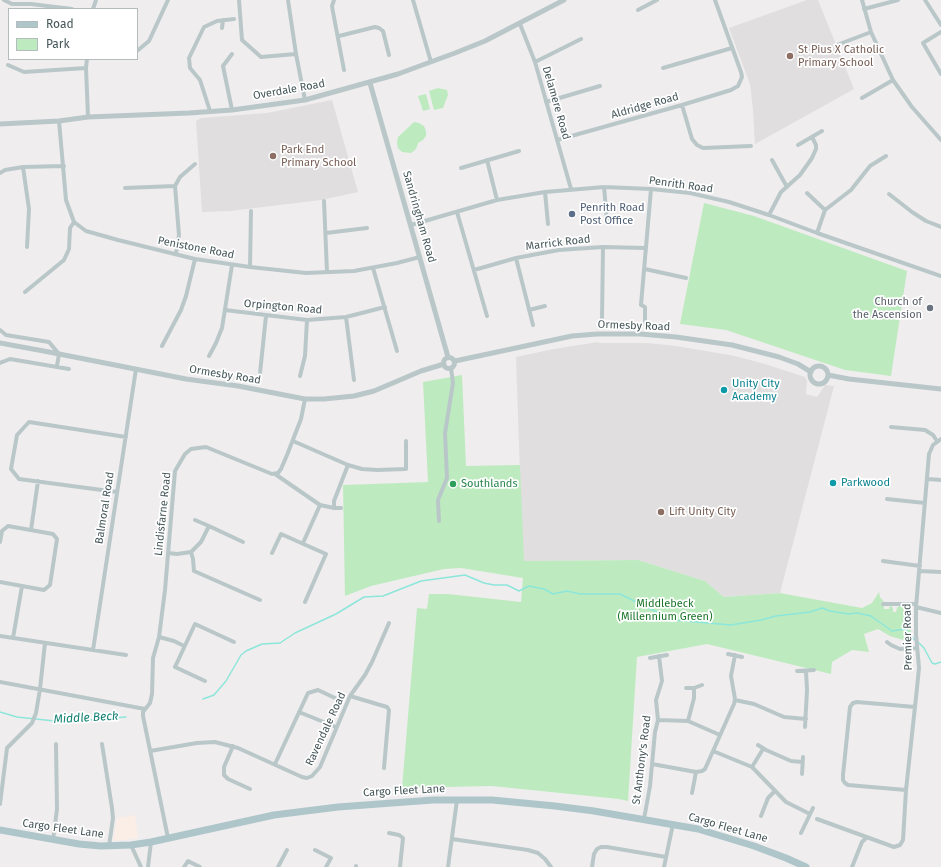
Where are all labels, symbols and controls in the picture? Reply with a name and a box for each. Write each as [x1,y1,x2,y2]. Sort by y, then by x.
legend [8,8,138,60]
text: Road [46,17,74,31]
text: Park [46,37,70,51]
place label: St Pius X Catholic Primary School [798,43,884,69]
marker: St Pius X Catholic Primary School [785,51,795,61]
street label: Delamere Road [539,65,573,141]
street label: Overdale Road [252,77,326,103]
street label: Aldridge Road [610,90,680,122]
place label: Park End Primary School [281,143,356,169]
marker: Park End Primary School [268,151,278,161]
street label: Sandringham Road [400,170,438,264]
street label: Penrith Road [648,174,714,196]
place label: Penrith Road Post Office [580,201,645,227]
marker: Penrith Road Post Office [567,209,577,219]
street label: Marrick Road [525,232,591,254]
street label: Penistone Road [157,234,235,262]
place label: Church of the Ascension [853,295,922,321]
street label: Orpington Road [243,297,323,317]
marker: Church of the Ascension [925,303,935,313]
street label: Ormesby Road [597,318,671,334]
street label: Ormesby Road [188,363,262,387]
place label: Unity City Academy [732,377,780,403]
marker: Unity City Academy [719,385,729,395]
street label: Balmoral Road [93,471,117,545]
street label: Lindisfarne Road [152,471,174,557]
place label: Parkwood [841,476,890,490]
place label: Southlands [461,477,518,491]
marker: Parkwood [828,478,838,488]
marker: Southlands [448,479,458,489]
place label: Lift Unity City [669,505,736,519]
marker: Lift Unity City [656,507,666,517]
park label: Middlebeck (Millennium Green) [617,597,713,623]
street label: Premier Road [901,603,915,671]
street label: Ravendale Road [303,690,349,768]
water label: Middle Beck [53,709,119,727]
street label: St Anthony's Road [630,715,654,805]
street label: Cargo Fleet Lane [363,782,445,800]
street label: Cargo Fleet Lane [687,810,769,846]
street label: Cargo Fleet Lane [21,817,105,841]

